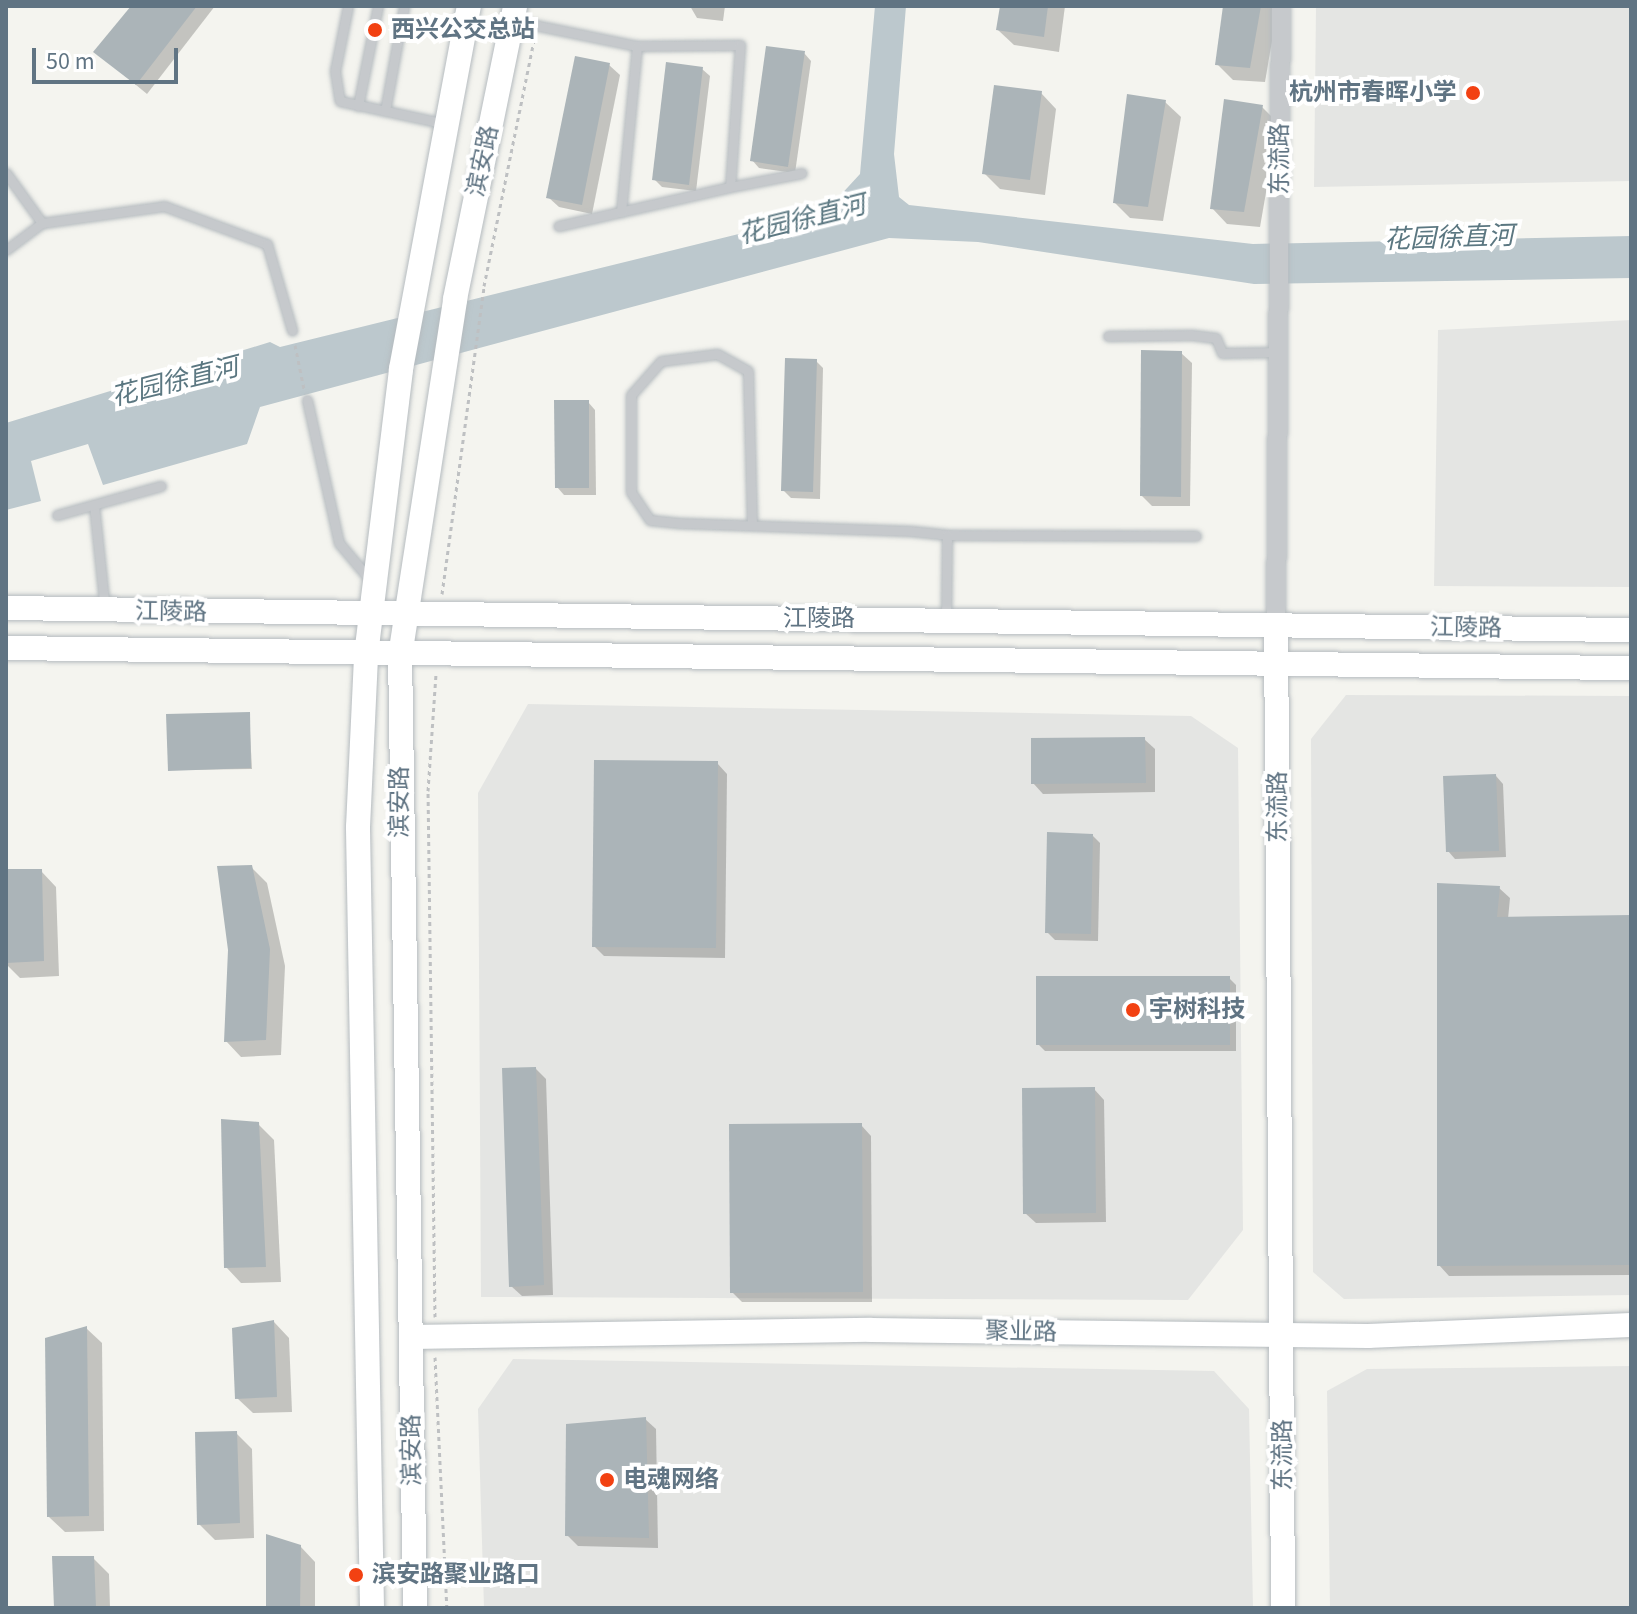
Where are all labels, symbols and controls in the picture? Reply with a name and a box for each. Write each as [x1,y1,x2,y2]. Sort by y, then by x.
place label: 西兴公交总站 [391,16,535,44]
marker: 西兴公交总站 [366,21,384,39]
scale bar [36,32,182,82]
text: 50 m [46,44,95,79]
place label: 杭州市春晖小学 [1289,79,1457,107]
marker: 杭州市春晖小学 [1464,84,1482,102]
street label: 滨安路 [461,123,505,199]
street label: 东流路 [1266,123,1294,195]
water label: 花园徐直河 [735,189,869,251]
water label: 花园徐直河 [1383,220,1515,256]
water label: 花园徐直河 [108,351,242,413]
street label: 江陵路 [135,597,207,627]
street label: 江陵路 [783,605,855,633]
street label: 江陵路 [1430,613,1502,643]
street label: 滨安路 [386,766,414,838]
street label: 东流路 [1264,771,1292,843]
place label: 宇树科技 [1149,996,1245,1024]
marker: 宇树科技 [1124,1001,1142,1019]
street label: 聚业路 [985,1317,1057,1347]
street label: 滨安路 [397,1414,427,1486]
street label: 东流路 [1269,1419,1297,1491]
place label: 电魂网络 [623,1466,719,1494]
marker: 电魂网络 [598,1471,616,1489]
place label: 滨安路聚业路口 [372,1561,540,1589]
marker: 滨安路聚业路口 [347,1566,365,1584]

